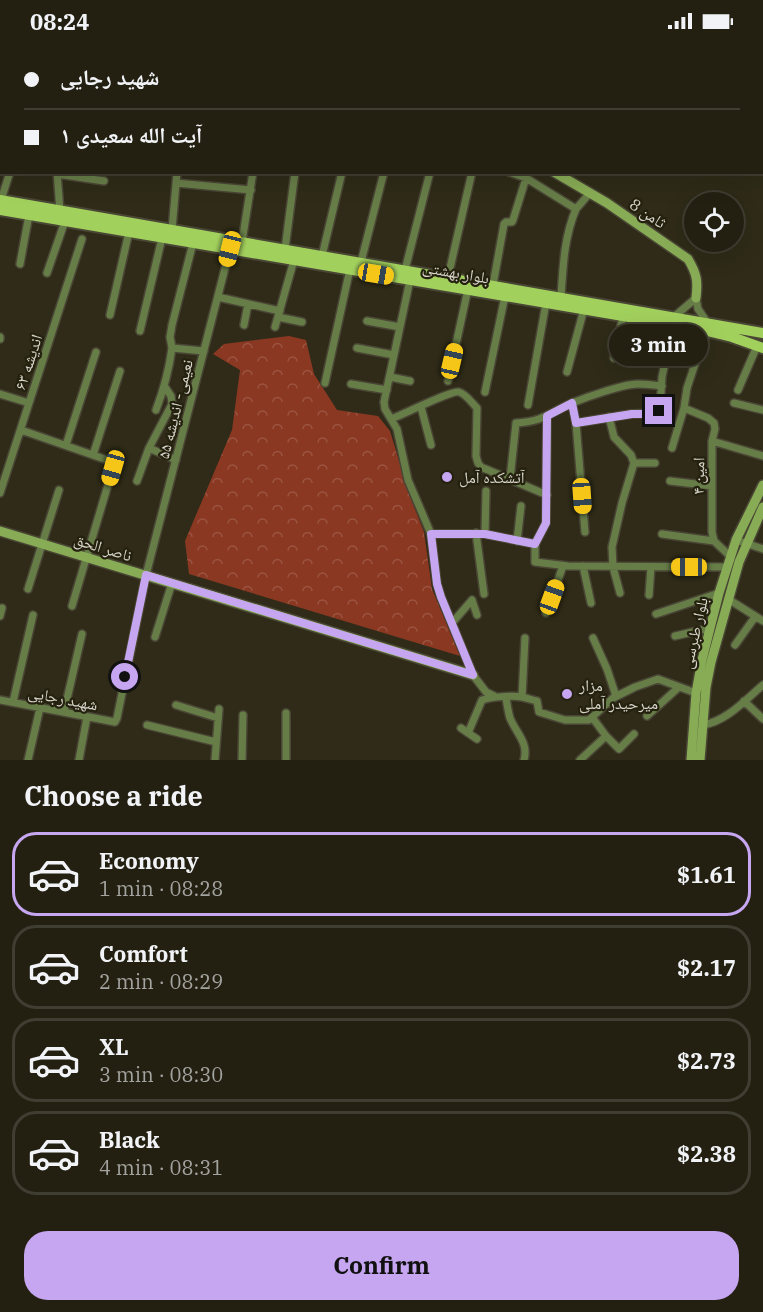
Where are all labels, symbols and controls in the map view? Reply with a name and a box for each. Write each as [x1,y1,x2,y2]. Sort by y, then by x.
text: 08:24 [30,7,89,36]
text: شهید رجایی [60,62,159,91]
text: آیت الله سعیدی ۱ [60,120,202,149]
map controls [684,192,744,252]
button: locate [684,192,744,252]
street label: ثامن 8 [625,194,670,233]
car [217,229,243,269]
street label: بلوار بهشتی [421,256,491,289]
car [357,262,395,286]
callout: 3 min [610,324,708,366]
text: 3 min [631,331,687,358]
street label: اندیشه ۶۳ [10,332,46,392]
car [439,341,465,381]
street label: نعیمی- اندیشه ۵۵ [153,357,198,461]
route end [645,397,672,424]
car [99,448,127,488]
street label: امین ۴ [688,457,709,495]
place label: آتشکده آمل [459,467,526,488]
marker: آتشکده آمل [440,470,454,484]
car [572,477,592,515]
street label: ناصر الحق [71,529,134,566]
car [671,558,707,576]
car [537,577,567,617]
street label: بلوار طبرسی [676,595,713,671]
route start [111,663,138,690]
place label: مزار میرحیدر آملی [578,675,658,714]
street label: شهید رجایی [26,681,100,716]
marker: مزار میرحیدر آملی [560,687,574,701]
text: Choose a ride [24,778,203,813]
text: Economy [99,846,199,875]
icon: car [27,847,81,901]
text: $1.61 [677,860,736,889]
text: 1 min · 08:28 [99,875,223,902]
text: Comfort [99,939,188,968]
icon: car [27,940,81,994]
text: $2.17 [677,953,736,982]
text: 2 min · 08:29 [99,968,223,995]
text: XL [99,1032,129,1061]
icon: car [27,1033,81,1087]
text: $2.73 [677,1046,736,1075]
text: 3 min · 08:30 [99,1061,223,1088]
text: Black [99,1125,160,1154]
icon: car [27,1126,81,1180]
text: $2.38 [677,1139,736,1168]
text: 4 min · 08:31 [99,1154,223,1181]
button: Confirm [24,1231,739,1300]

